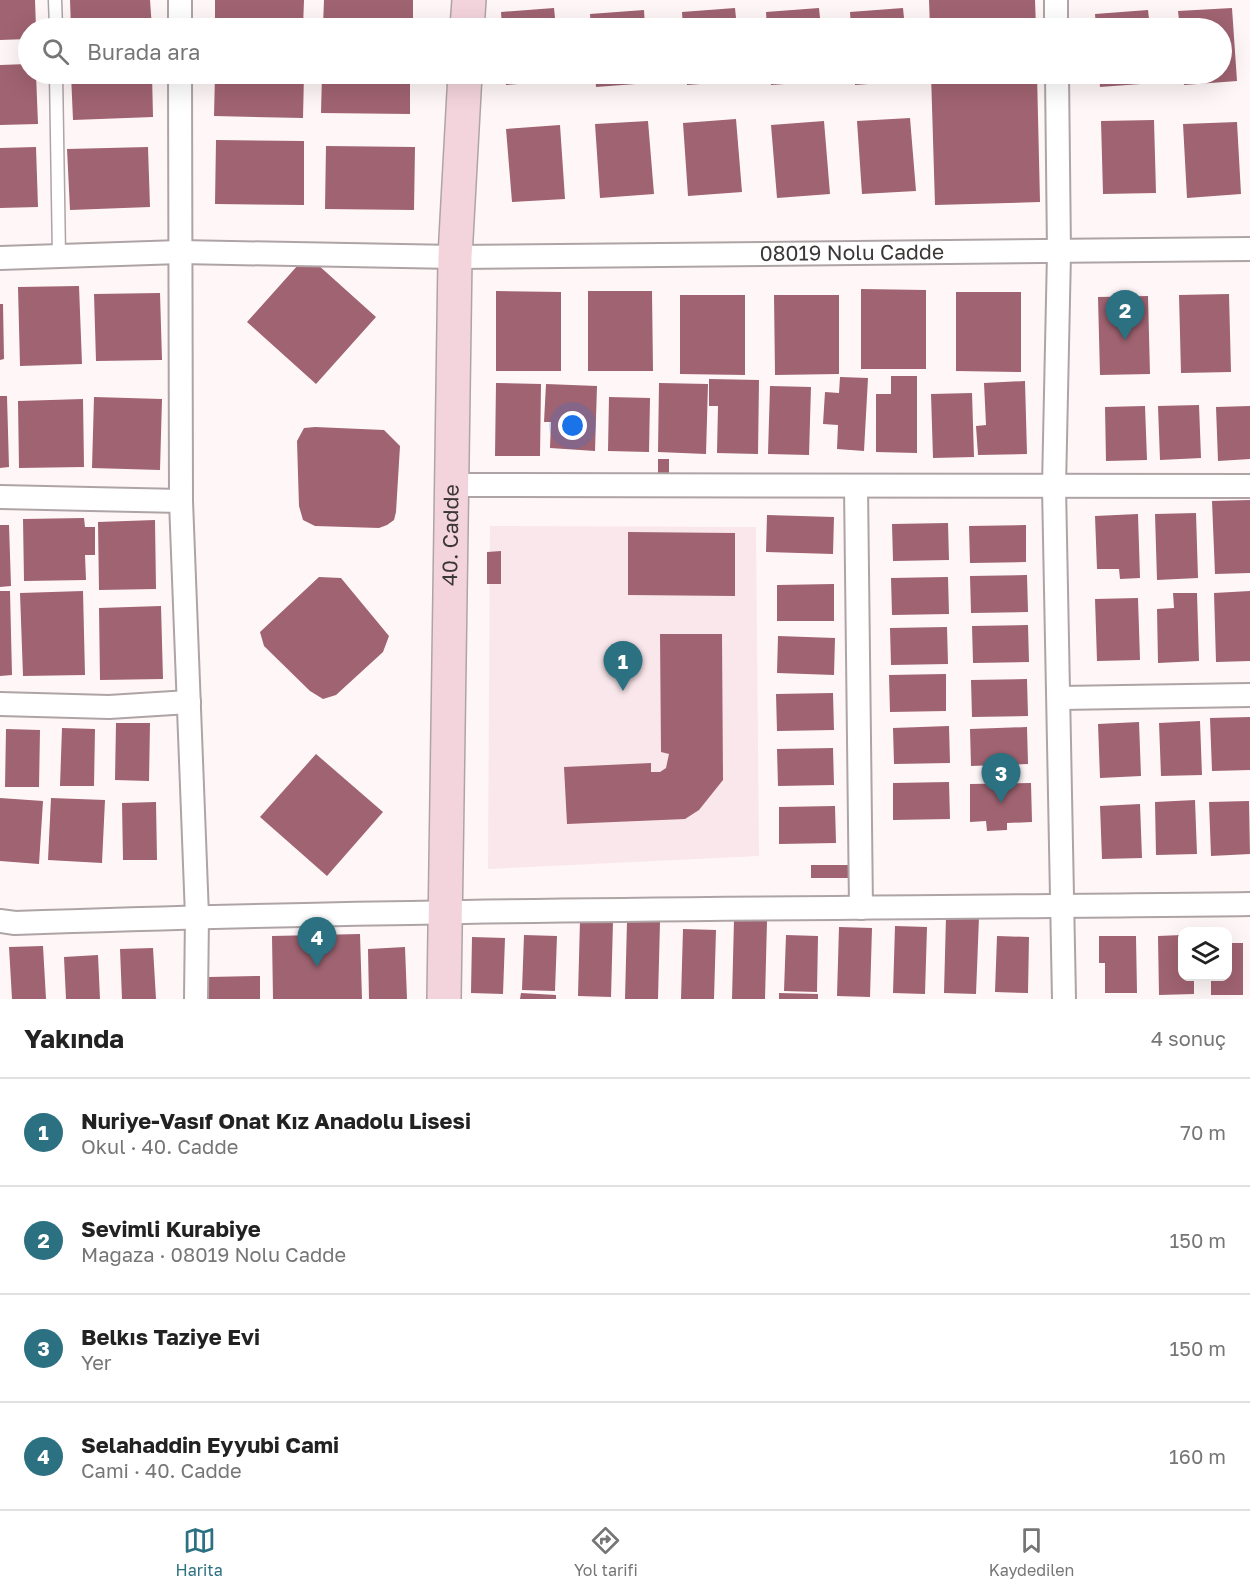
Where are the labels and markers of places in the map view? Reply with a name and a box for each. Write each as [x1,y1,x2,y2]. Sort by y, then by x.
pin: 2 [1106,290,1144,340]
pin: 1 [604,642,642,691]
pin: 3 [982,754,1020,803]
pin: 4 [298,918,336,967]

